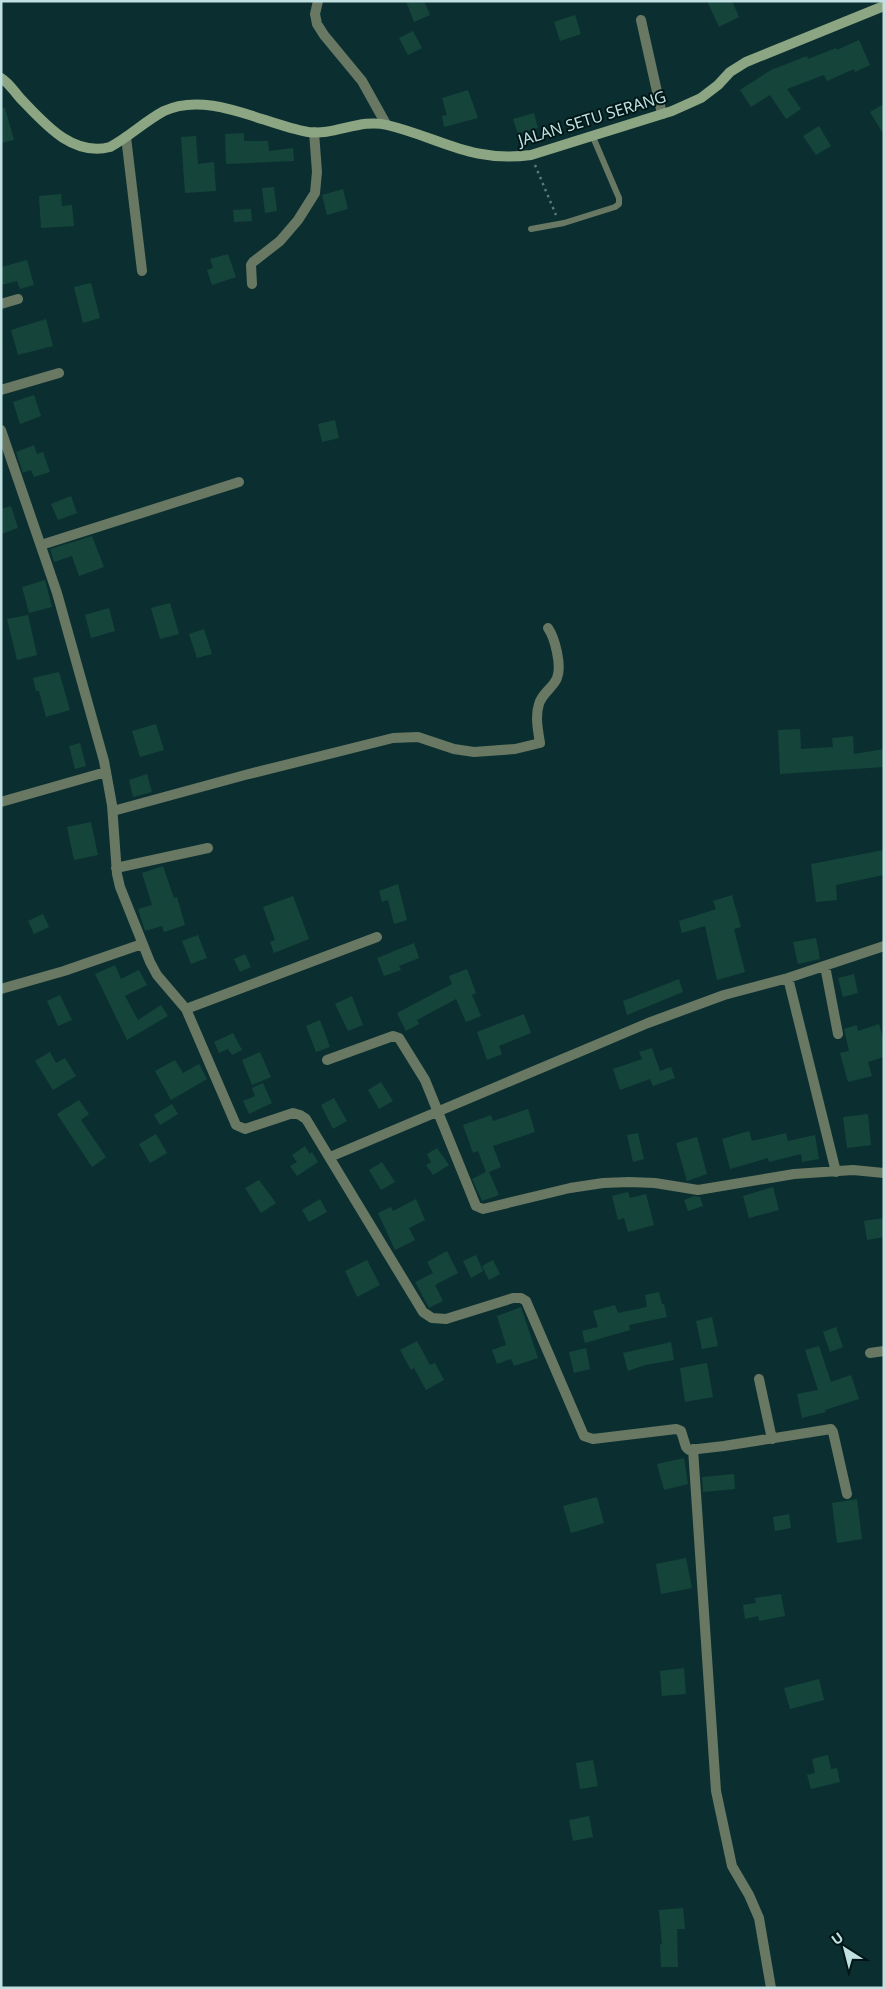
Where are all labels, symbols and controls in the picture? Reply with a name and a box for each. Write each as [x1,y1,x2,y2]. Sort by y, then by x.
street label: JALAN SETU SERANG [513,85,669,152]
north arrow [820,1924,870,1974]
text: U [827,1927,847,1949]

